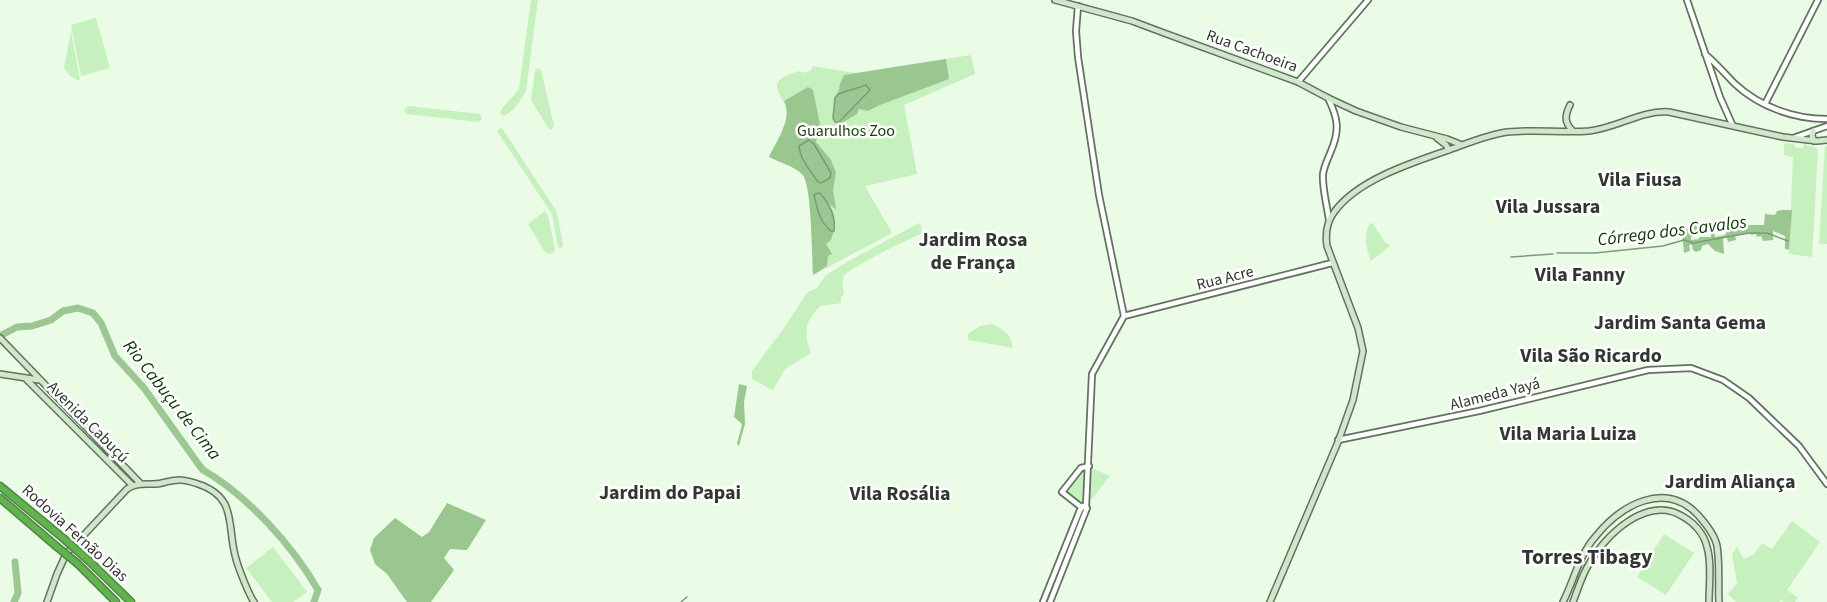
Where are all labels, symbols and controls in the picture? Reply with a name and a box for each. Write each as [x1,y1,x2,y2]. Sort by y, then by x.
street label: Rua Cachoeira [1203,24,1301,78]
park label: Guarulhos Zoo [797,120,895,142]
district label: Vila Fiusa [1597,166,1682,194]
district label: Vila Jussara [1495,193,1600,221]
water label: Córrego dos Cavalos [1596,209,1748,253]
district label: Jardim Rosa de França [918,226,1028,277]
street label: Rua Acre [1194,260,1256,296]
district label: Vila Fanny [1534,261,1626,289]
district label: Jardim Santa Gema [1594,309,1766,337]
water label: Rio Cabuçu de Cima [117,335,227,466]
district label: Vila São Ricardo [1519,342,1662,370]
street label: Alameda Yayá [1448,372,1542,416]
street label: Avenida Cabuçú [42,376,134,468]
district label: Vila Maria Luiza [1498,420,1637,448]
district label: Jardim Aliança [1665,468,1795,496]
street label: Rodovia Fernão Dias [17,479,133,587]
district label: Jardim do Papai [599,479,741,507]
district label: Vila Rosália [848,480,951,508]
district label: Torres Tibagy [1521,541,1653,573]

